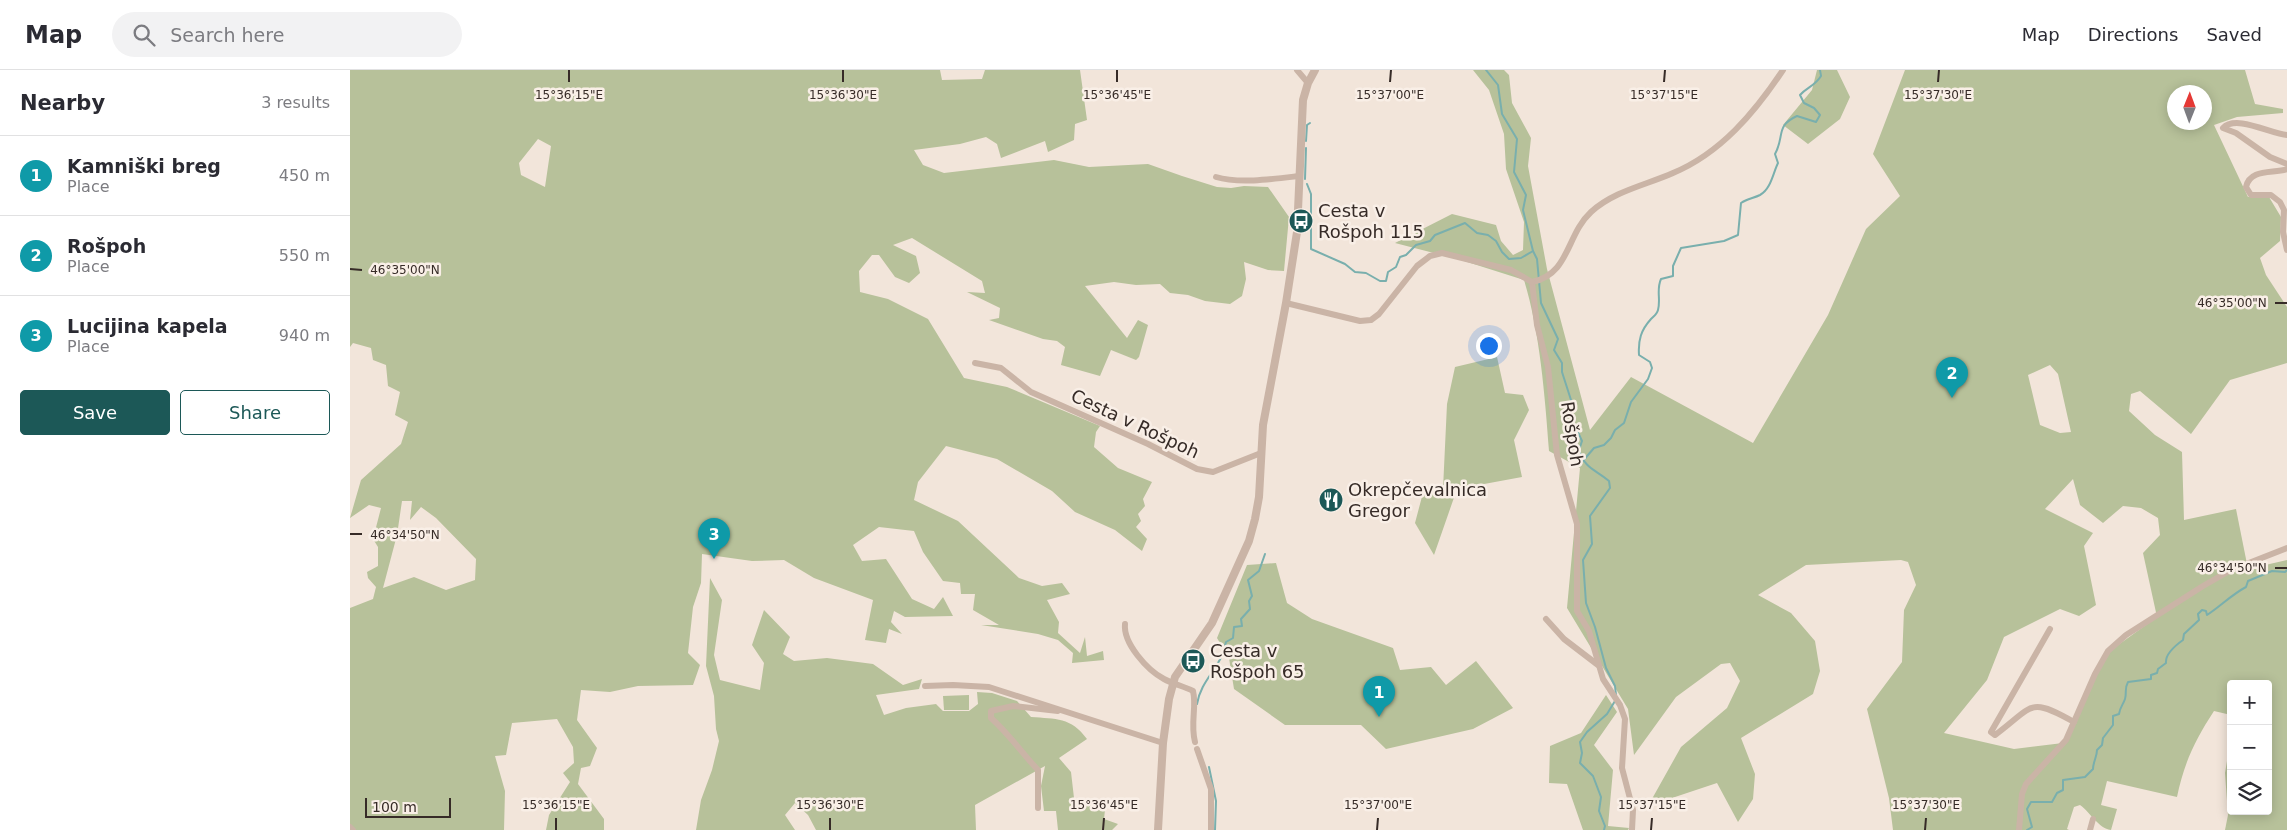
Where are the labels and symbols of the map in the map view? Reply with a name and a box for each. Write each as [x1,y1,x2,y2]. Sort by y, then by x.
north arrow [2167,85,2212,130]
text: 15°36'15"E [535,88,603,102]
text: 15°36'30"E [809,88,877,102]
text: 15°36'45"E [1083,88,1151,102]
text: 15°37'00"E [1356,88,1424,102]
text: 15°37'15"E [1630,88,1698,102]
text: 15°37'30"E [1904,88,1972,102]
place label: Cesta v Rošpoh 115 [1318,200,1424,242]
bus stop icon: Cesta v Rošpoh 115 [1288,208,1314,234]
text: 46°35'00"N [370,263,440,277]
text: 46°35'00"N [2197,296,2267,310]
your location [1476,333,1502,359]
pin: 2 [1936,357,1968,398]
street label: Cesta v Rošpoh [1068,385,1203,462]
street label: Rošpoh [1557,400,1588,468]
place label: Okrepčevalnica Gregor [1348,479,1487,521]
restaurant icon: Okrepčevalnica Gregor [1318,487,1344,513]
pin: 3 [698,518,730,559]
text: 46°34'50"N [370,528,440,542]
text: 46°34'50"N [2197,561,2267,575]
place label: Cesta v Rošpoh 65 [1210,640,1305,682]
bus stop icon: Cesta v Rošpoh 65 [1180,648,1206,674]
pin: 1 [1363,676,1395,717]
scale bar [365,795,451,818]
text: 15°36'15"E [522,798,590,812]
text: 15°36'30"E [796,798,864,812]
text: 15°36'45"E [1070,798,1138,812]
text: 15°37'00"E [1344,798,1412,812]
text: 15°37'15"E [1618,798,1686,812]
text: 15°37'30"E [1892,798,1960,812]

